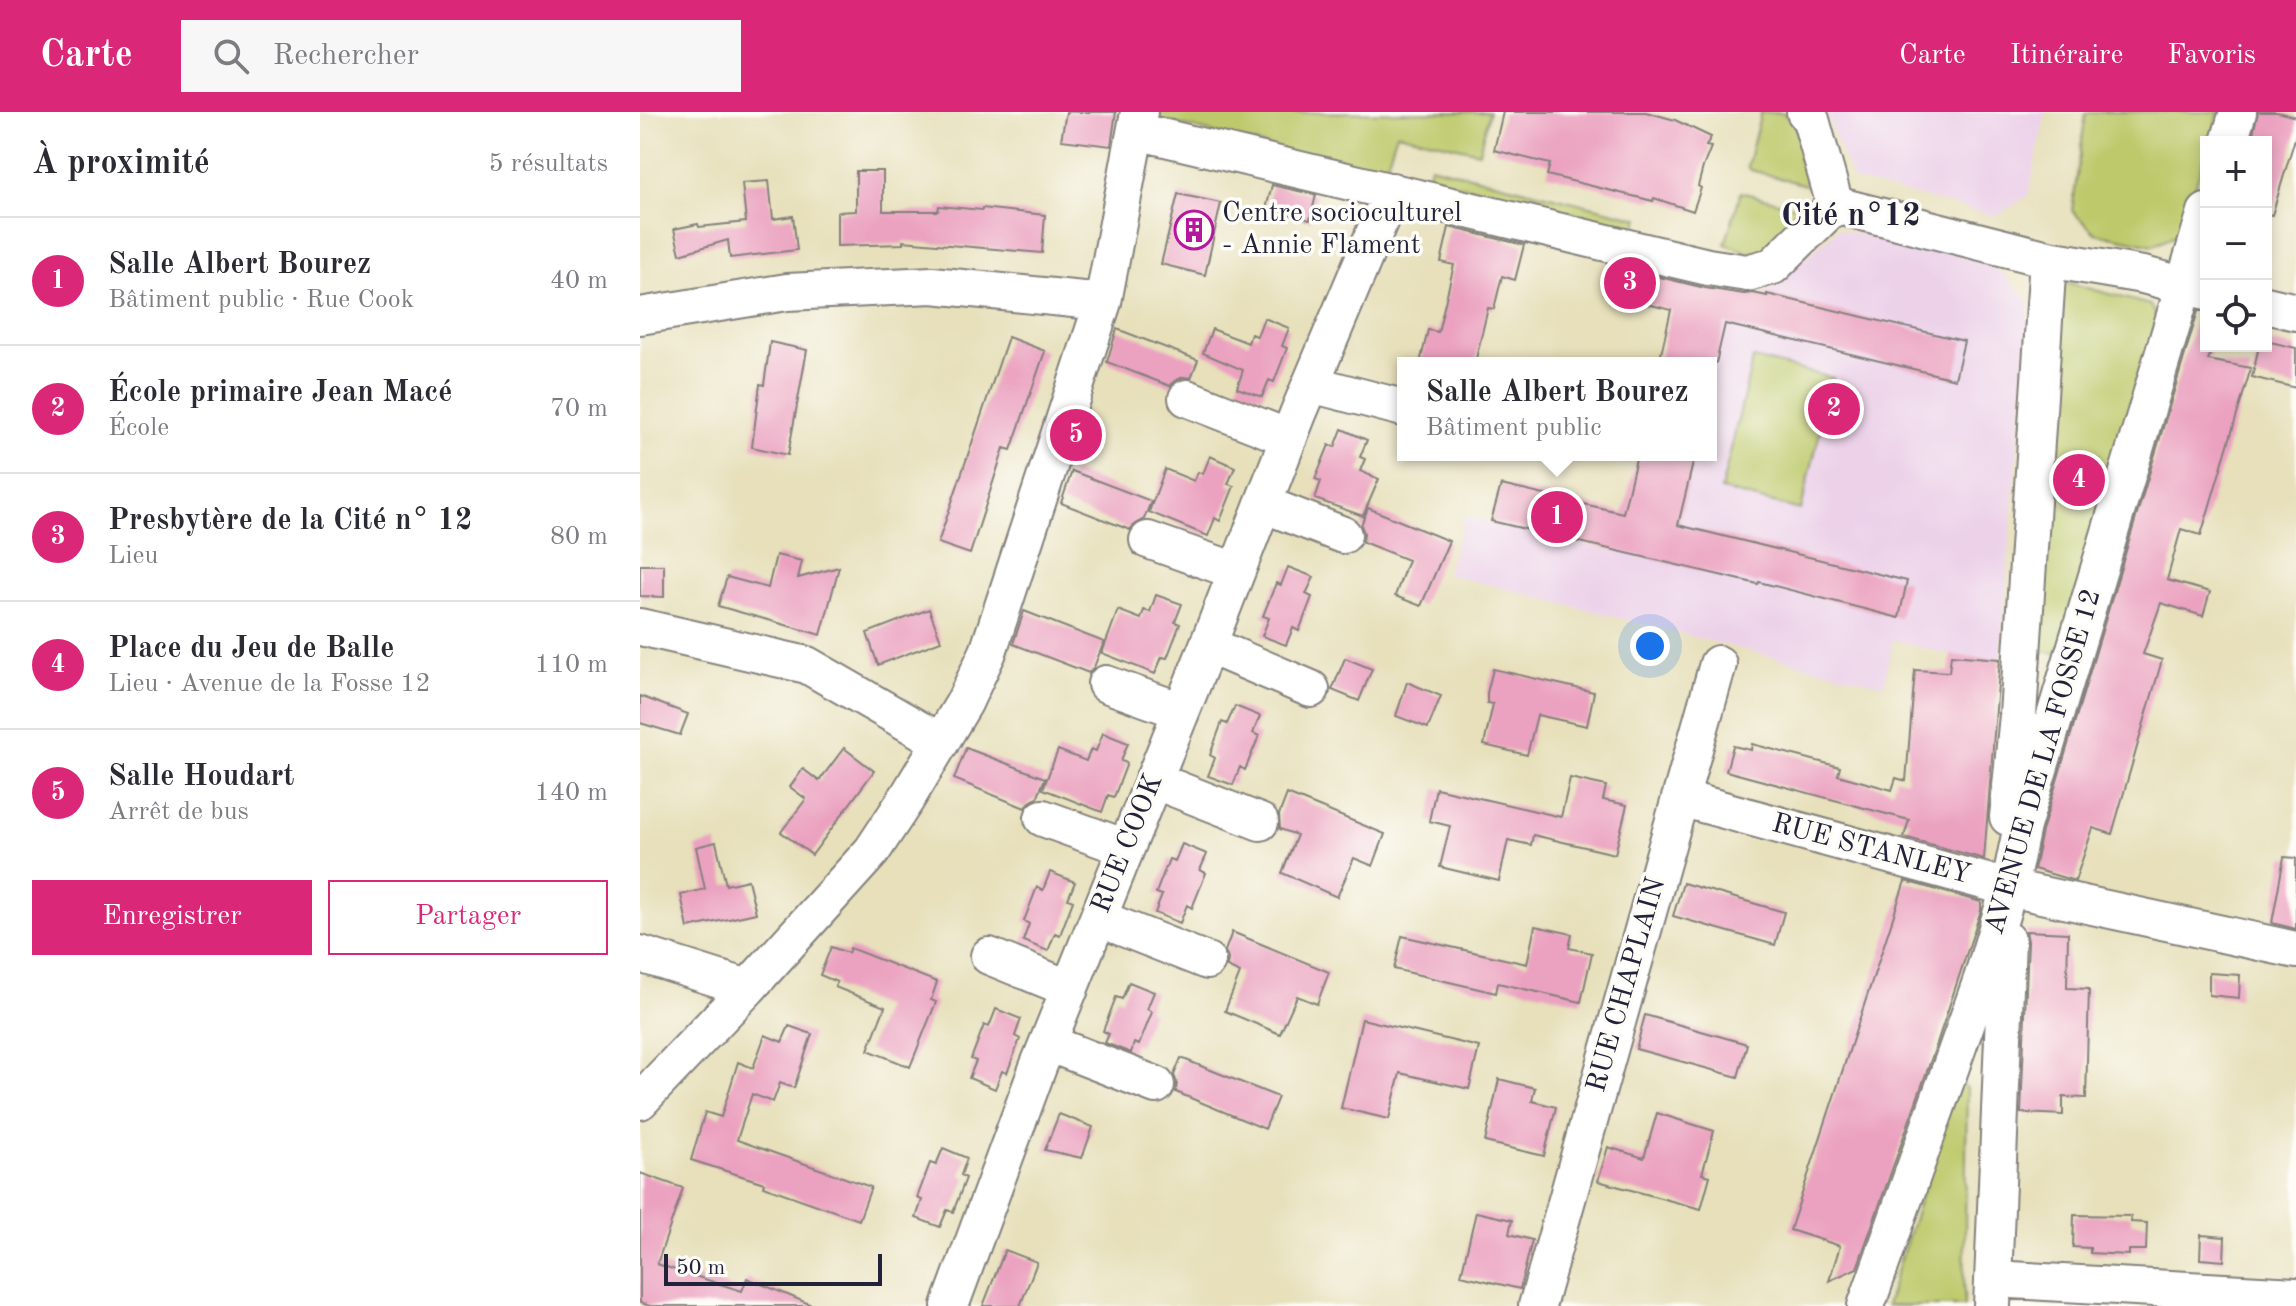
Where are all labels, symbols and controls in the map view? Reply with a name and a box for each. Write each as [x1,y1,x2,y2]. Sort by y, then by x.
search box [181,20,741,92]
icon: search [209,34,253,78]
text: Carte [40,37,133,75]
text: Rechercher [273,41,419,71]
text: Carte [1899,42,1966,70]
text: Itinéraire [2010,42,2123,70]
text: Favoris [2167,42,2256,70]
map controls [2200,136,2272,352]
button: + [2200,136,2272,208]
text: À proximité [32,147,210,181]
text: 5 résultats [489,151,608,177]
place label: Centre socioculturel - Annie Flament [1222,200,1462,260]
district label: Cité n°12 [1781,201,1921,233]
button: − [2200,208,2272,280]
building icon: Centre socioculturel - Annie Flament [1173,209,1215,251]
text: Salle Albert Bourez [108,250,371,280]
pin: 3 [1604,253,1656,313]
text: 1 [50,268,66,294]
text: 40 m [550,268,608,294]
button: locate [2200,280,2272,352]
text: Bâtiment public · Rue Cook [108,287,414,313]
popup [1397,357,1717,461]
text: École primaire Jean Macé [108,378,452,408]
text: Salle Albert Bourez [1426,378,1688,408]
pin: 2 [1808,379,1860,439]
text: 2 [50,396,66,422]
text: 70 m [550,396,608,422]
pin: 5 [1050,405,1102,465]
text: École [108,415,169,441]
text: Bâtiment public [1426,415,1601,441]
pin: 4 [2053,450,2105,510]
pin: 1 [1531,487,1583,547]
text: Presbytère de la Cité n° 12 [108,506,472,536]
text: 3 [50,524,66,550]
text: 80 m [550,524,608,550]
text: Lieu [108,543,158,569]
street label: AVENUE DE LA FOSSE 12 [1981,586,2107,938]
your location [1630,626,1670,666]
text: Place du Jeu de Balle [108,634,394,664]
text: 4 [50,652,66,678]
text: 110 m [535,652,608,678]
text: Lieu · Avenue de la Fosse 12 [108,671,431,697]
text: Salle Houdart [108,762,295,792]
street label: RUE COOK [1087,771,1169,917]
text: 5 [50,780,66,806]
text: 140 m [535,780,608,806]
text: Arrêt de bus [108,799,249,825]
street label: RUE STANLEY [1769,810,1973,890]
street label: RUE CHAPLAIN [1583,874,1671,1096]
button: Enregistrer [32,880,312,955]
button: Partager [328,880,608,955]
scale bar [664,1250,882,1286]
text: 50 m [676,1257,725,1279]

